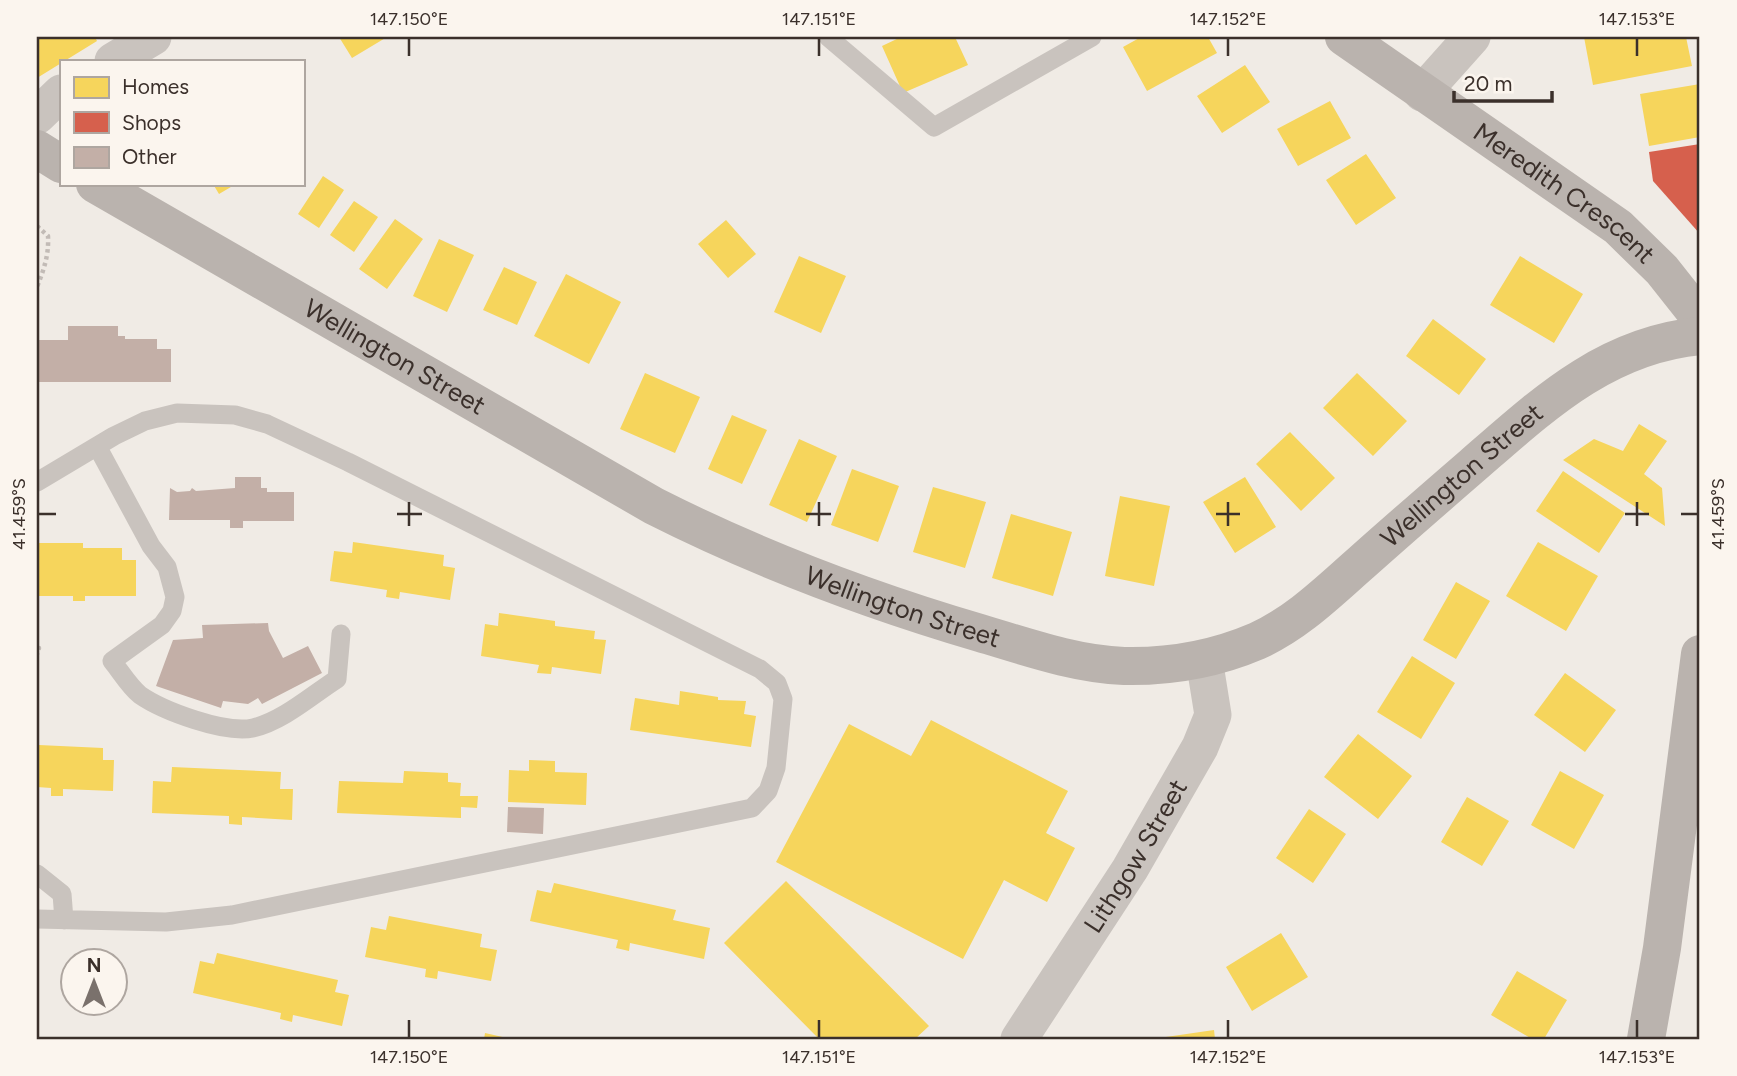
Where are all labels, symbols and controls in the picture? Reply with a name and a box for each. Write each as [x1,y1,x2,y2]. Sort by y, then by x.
text: 147.150°E [370,8,448,30]
text: 147.151°E [782,8,856,30]
text: 147.152°E [1189,8,1267,30]
text: 147.153°E [1599,8,1675,30]
legend [60,60,304,186]
scale bar [1454,60,1552,104]
text: 20 m [1464,71,1512,96]
text: Homes [122,74,189,99]
text: Shops [122,110,181,135]
street label: Meredith Crescent [1467,116,1662,270]
text: Other [122,144,177,169]
street label: Wellington Street [298,292,491,422]
street label: Wellington Street [1374,396,1549,554]
text: 41.459°S [8,478,30,550]
text: 41.459°S [1707,478,1729,550]
street label: Wellington Street [801,559,1004,654]
street label: Lithgow Street [1077,773,1194,939]
north arrow [60,946,130,1016]
text: N [87,954,101,977]
text: 147.150°E [370,1046,448,1068]
text: 147.151°E [782,1046,856,1068]
text: 147.152°E [1189,1046,1267,1068]
text: 147.153°E [1599,1046,1675,1068]

